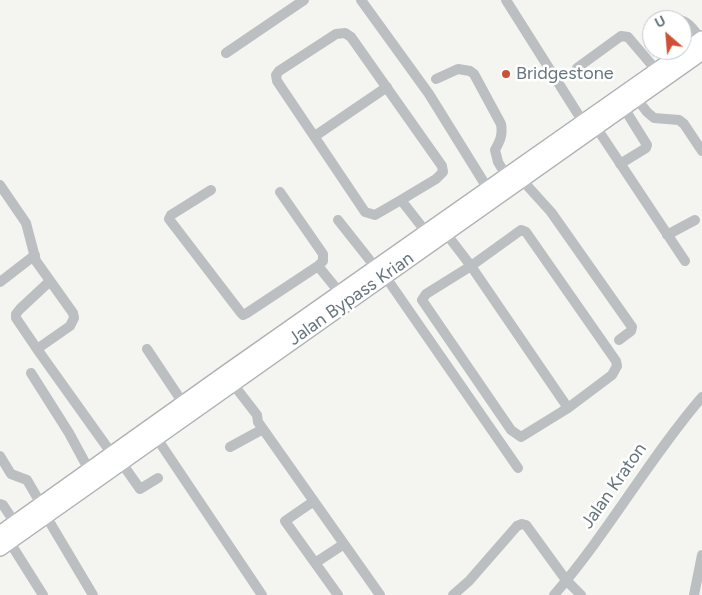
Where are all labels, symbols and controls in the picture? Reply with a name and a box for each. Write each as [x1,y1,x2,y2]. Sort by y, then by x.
north arrow [642,10,692,60]
text: U [652,12,669,32]
place label: Bridgestone [516,63,614,85]
marker: Bridgestone [500,68,512,80]
street label: Jalan Bypass Krian [284,248,418,350]
street label: Jalan Kraton [577,439,651,533]

